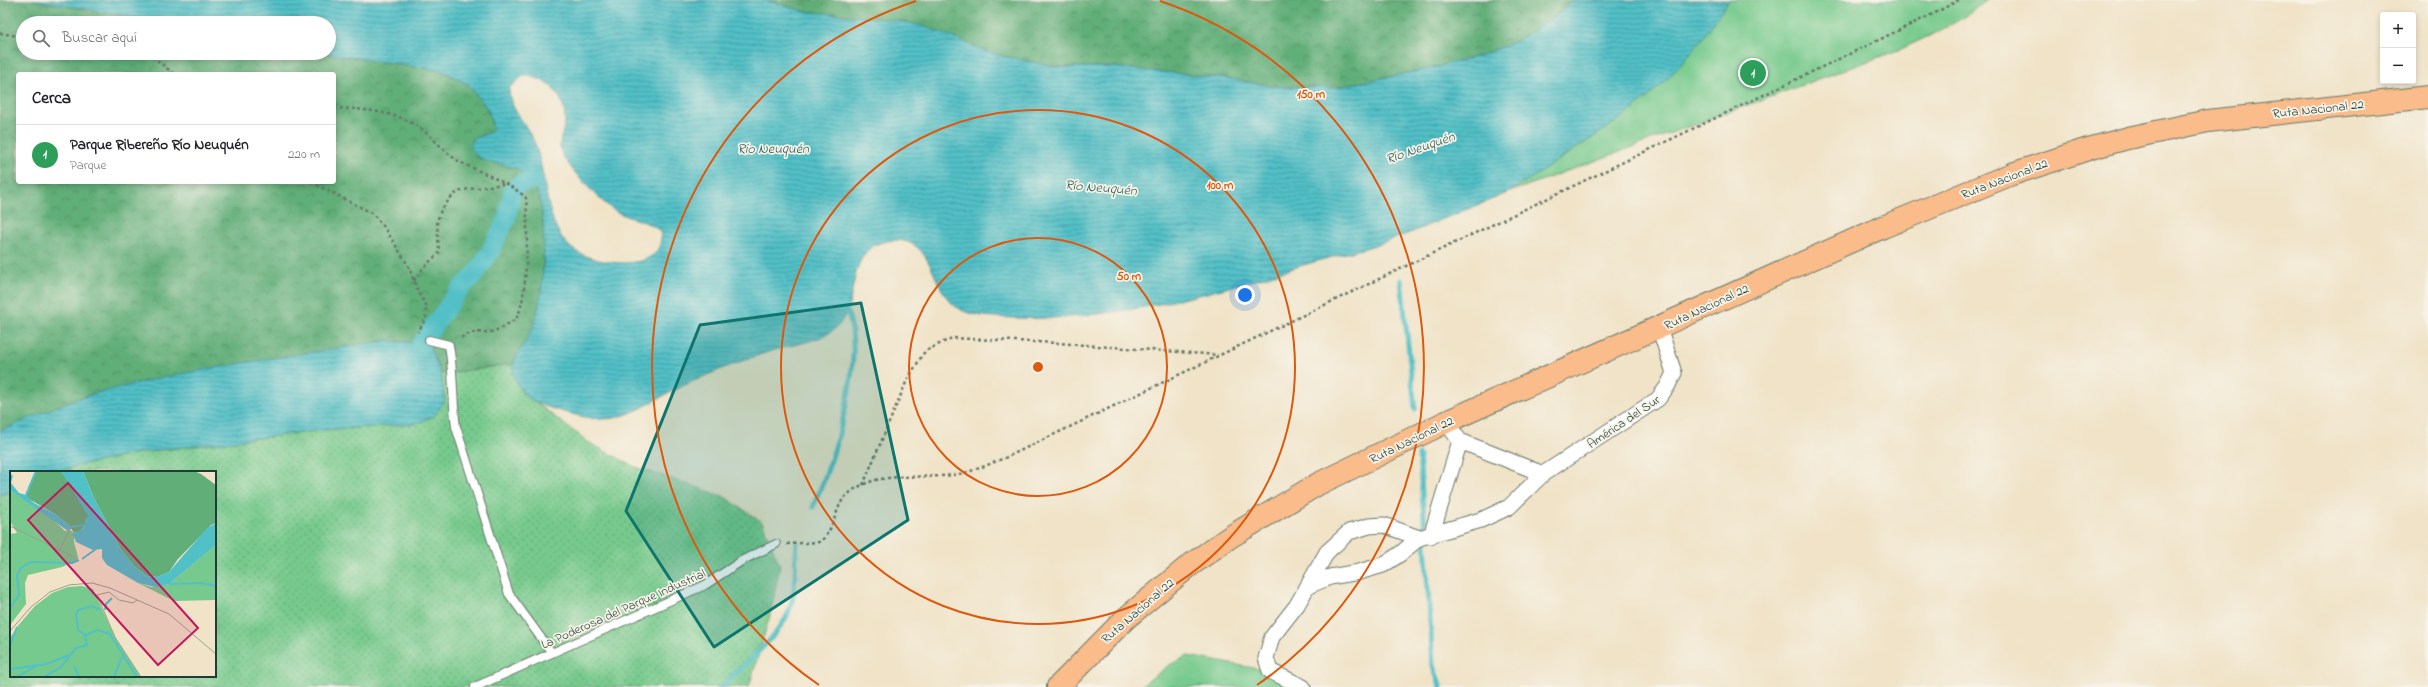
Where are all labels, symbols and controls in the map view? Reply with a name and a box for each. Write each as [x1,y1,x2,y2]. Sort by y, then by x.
map controls [2380,12,2416,84]
button: + [2380,12,2416,48]
search box [16,16,336,60]
icon: search [30,27,52,49]
text: Buscar aquí [62,27,137,49]
button: − [2380,48,2416,84]
pin: 1 [1740,58,1766,88]
text: Cerca [32,86,71,111]
text: 150 m [1297,86,1326,104]
street label: Ruta Nacional 22 [2272,95,2365,124]
water label: Río Neuquén [1383,126,1459,170]
text: Parque Ribereño Río Neuquén [70,134,249,156]
water label: Río Neuquén [737,139,810,160]
text: 1 [43,145,47,164]
text: 220 m [288,145,320,164]
street label: Ruta Nacional 22 [1958,154,2051,205]
text: Parque [70,156,106,175]
water label: Río Neuquén [1064,175,1139,202]
text: 100 m [1207,177,1234,195]
text: 50 m [1117,268,1142,286]
street label: Ruta Nacional 22 [1661,279,1753,335]
your location [1235,285,1255,305]
centre of rings [1031,360,1045,374]
street label: América del Sur [1583,390,1665,454]
street label: Ruta Nacional 22 [1366,411,1458,469]
inset map [10,471,216,677]
street label: La Poderosa del Parque Industrial [538,564,709,654]
street label: Ruta Nacional 22 [1097,574,1179,648]

